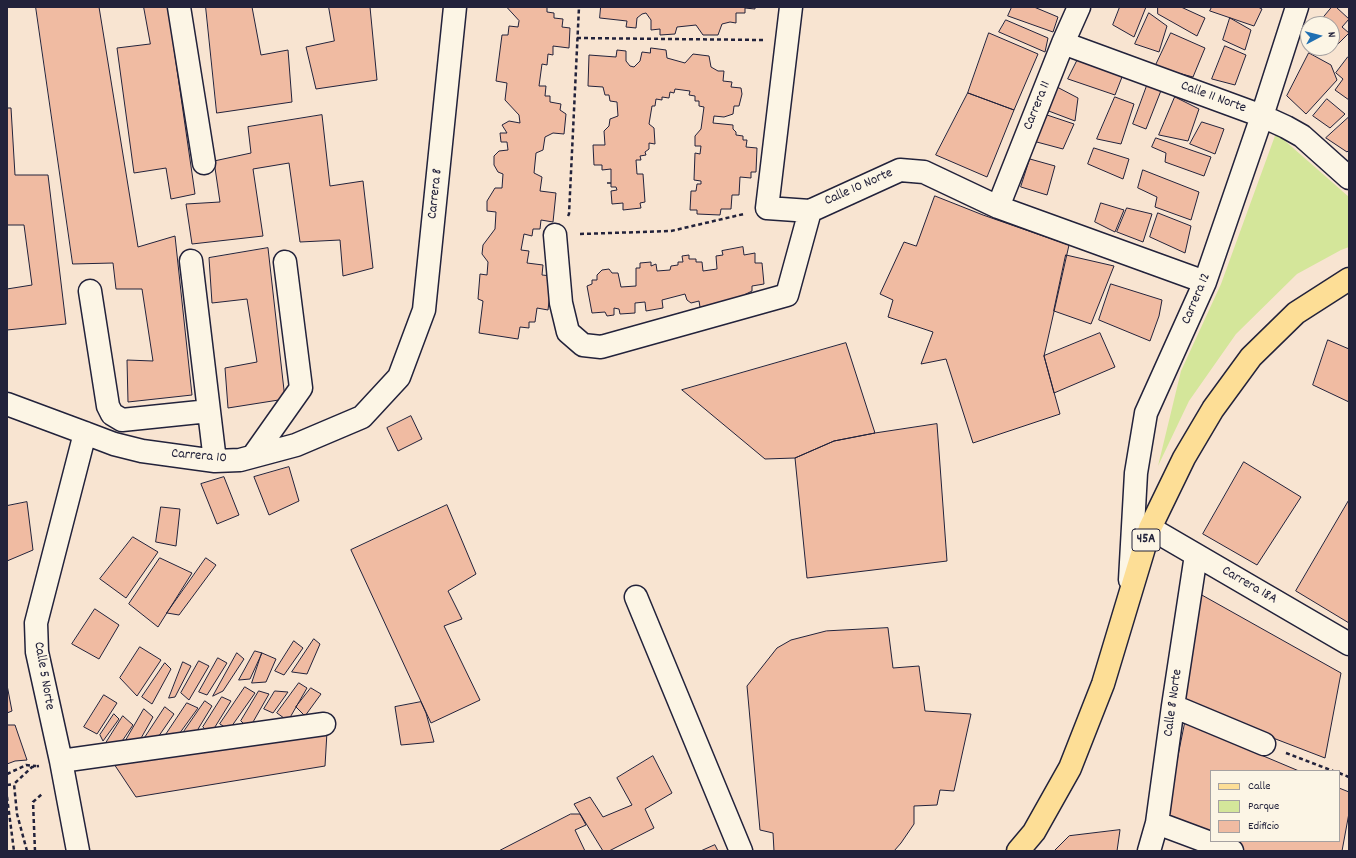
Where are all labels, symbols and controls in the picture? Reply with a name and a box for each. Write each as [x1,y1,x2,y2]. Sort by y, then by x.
north arrow [1300,16,1340,56]
text: N [1323,31,1339,38]
street label: Calle 11 Norte [1178,78,1248,118]
street label: Carrera 11 [1021,79,1055,133]
street label: Calle 10 Norte [822,165,896,211]
street label: Carrera 8 [425,168,447,220]
street label: Carrera 12 [1179,271,1215,327]
street label: Carrera 10 [171,446,227,468]
road number: 45A [1132,529,1160,551]
street label: Carrera 18A [1218,563,1280,609]
street label: Calle 5 Norte [29,641,57,711]
street label: Calle 8 Norte [1161,668,1187,738]
legend [1210,770,1340,842]
text: Calle [1248,778,1271,795]
text: Parque [1248,798,1279,815]
text: Edificio [1248,818,1279,835]

